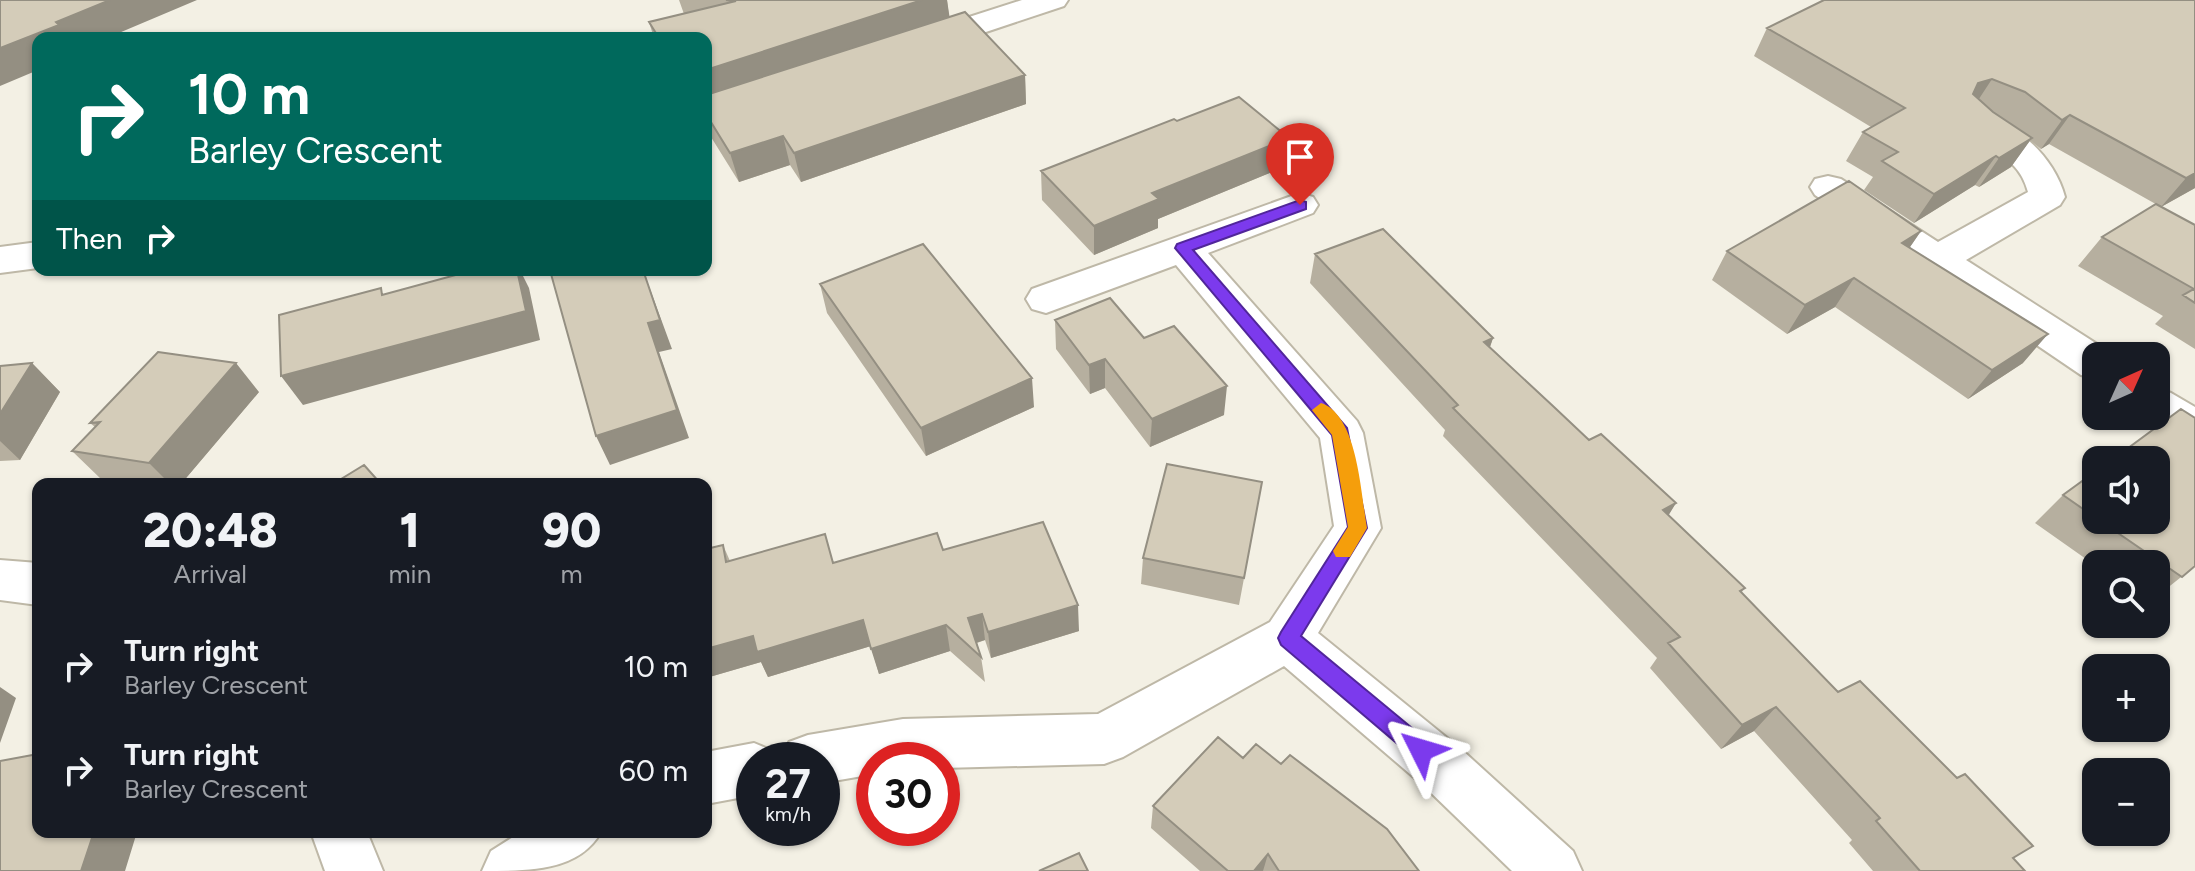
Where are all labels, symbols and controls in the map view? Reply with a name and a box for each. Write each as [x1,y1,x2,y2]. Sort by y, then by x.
text: 10 m [188,61,310,128]
icon: right [56,64,160,168]
pin [1266,123,1334,205]
text: Barley Crescent [188,129,443,172]
icon: arrive [1278,135,1322,179]
icon: right [138,216,182,260]
text: Then [56,220,122,257]
north arrow [2082,342,2170,430]
map controls [2082,342,2170,846]
button: sound [2082,446,2170,534]
text: 20:48 [143,501,278,559]
text: 1 [400,501,420,559]
text: 90 [542,501,601,559]
button: search [2082,550,2170,638]
text: Arrival [174,558,247,590]
text: min [388,558,431,590]
text: m [561,558,583,590]
text: Turn right [124,632,259,669]
icon: right [56,644,100,688]
text: 10 m [623,648,688,685]
button: + [2082,654,2170,742]
text: Barley Crescent [124,669,308,701]
position arrow [1379,708,1463,792]
text: Turn right [124,736,259,773]
speed limit sign: 30 [856,742,960,846]
icon: right [56,748,100,792]
text: 60 m [619,752,688,789]
button: − [2082,758,2170,846]
text: 27 [765,760,811,808]
text: Barley Crescent [124,773,308,805]
text: km/h [765,802,811,826]

